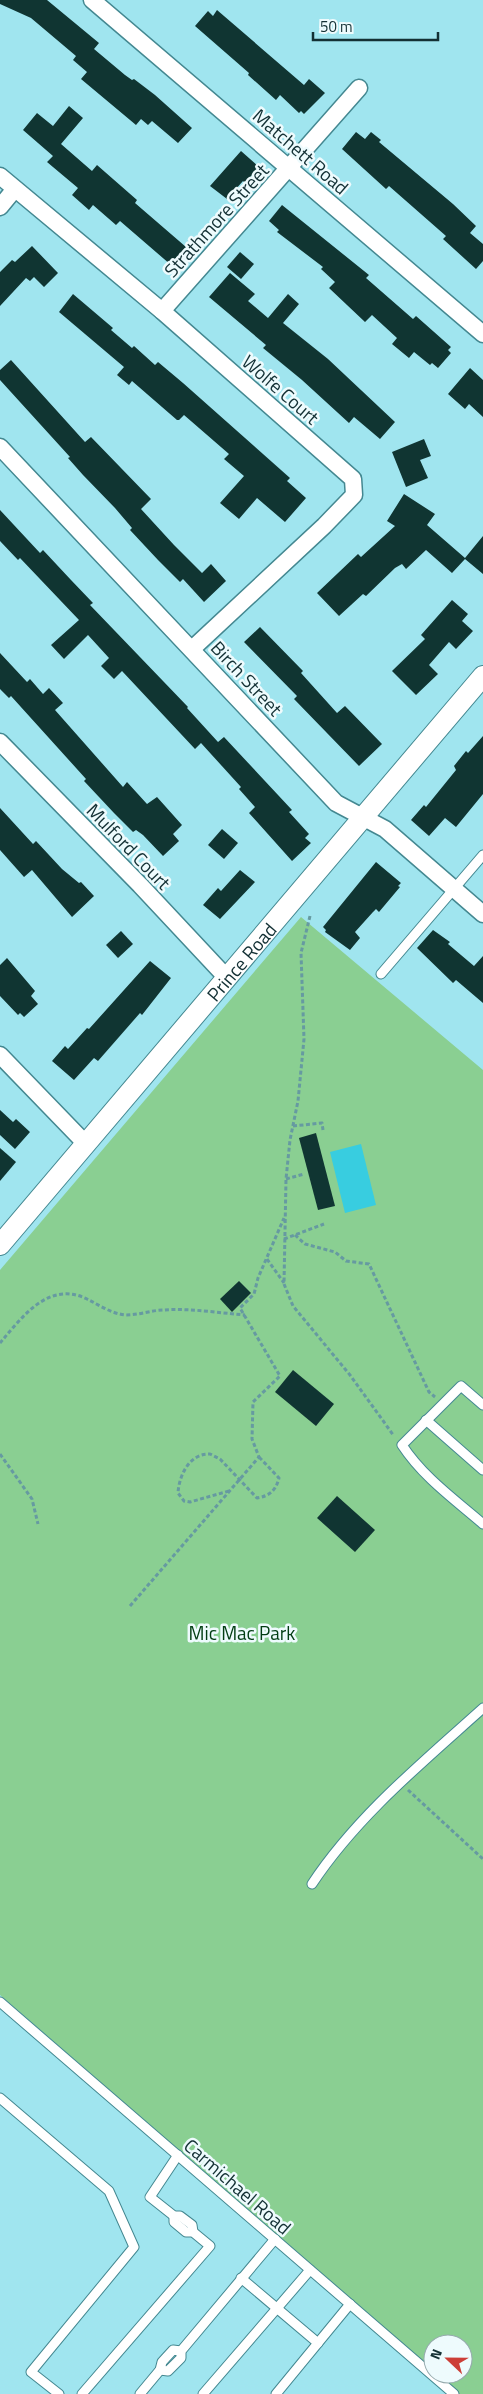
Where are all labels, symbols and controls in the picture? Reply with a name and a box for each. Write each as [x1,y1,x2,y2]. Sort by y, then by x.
scale bar [313,10,438,42]
text: 50 m [320,15,353,38]
street label: Matchett Road [247,101,355,201]
street label: Strathmore Street [157,156,275,284]
street label: Wolfe Court [236,347,326,431]
street label: Birch Street [204,634,290,722]
street label: Mulford Court [80,796,178,896]
street label: Prince Road [199,916,283,1007]
park label: Mic Mac Park [189,1618,295,1647]
street label: Carmichael Road [178,2131,298,2241]
north arrow [423,2334,473,2384]
text: N [424,2346,447,2362]

